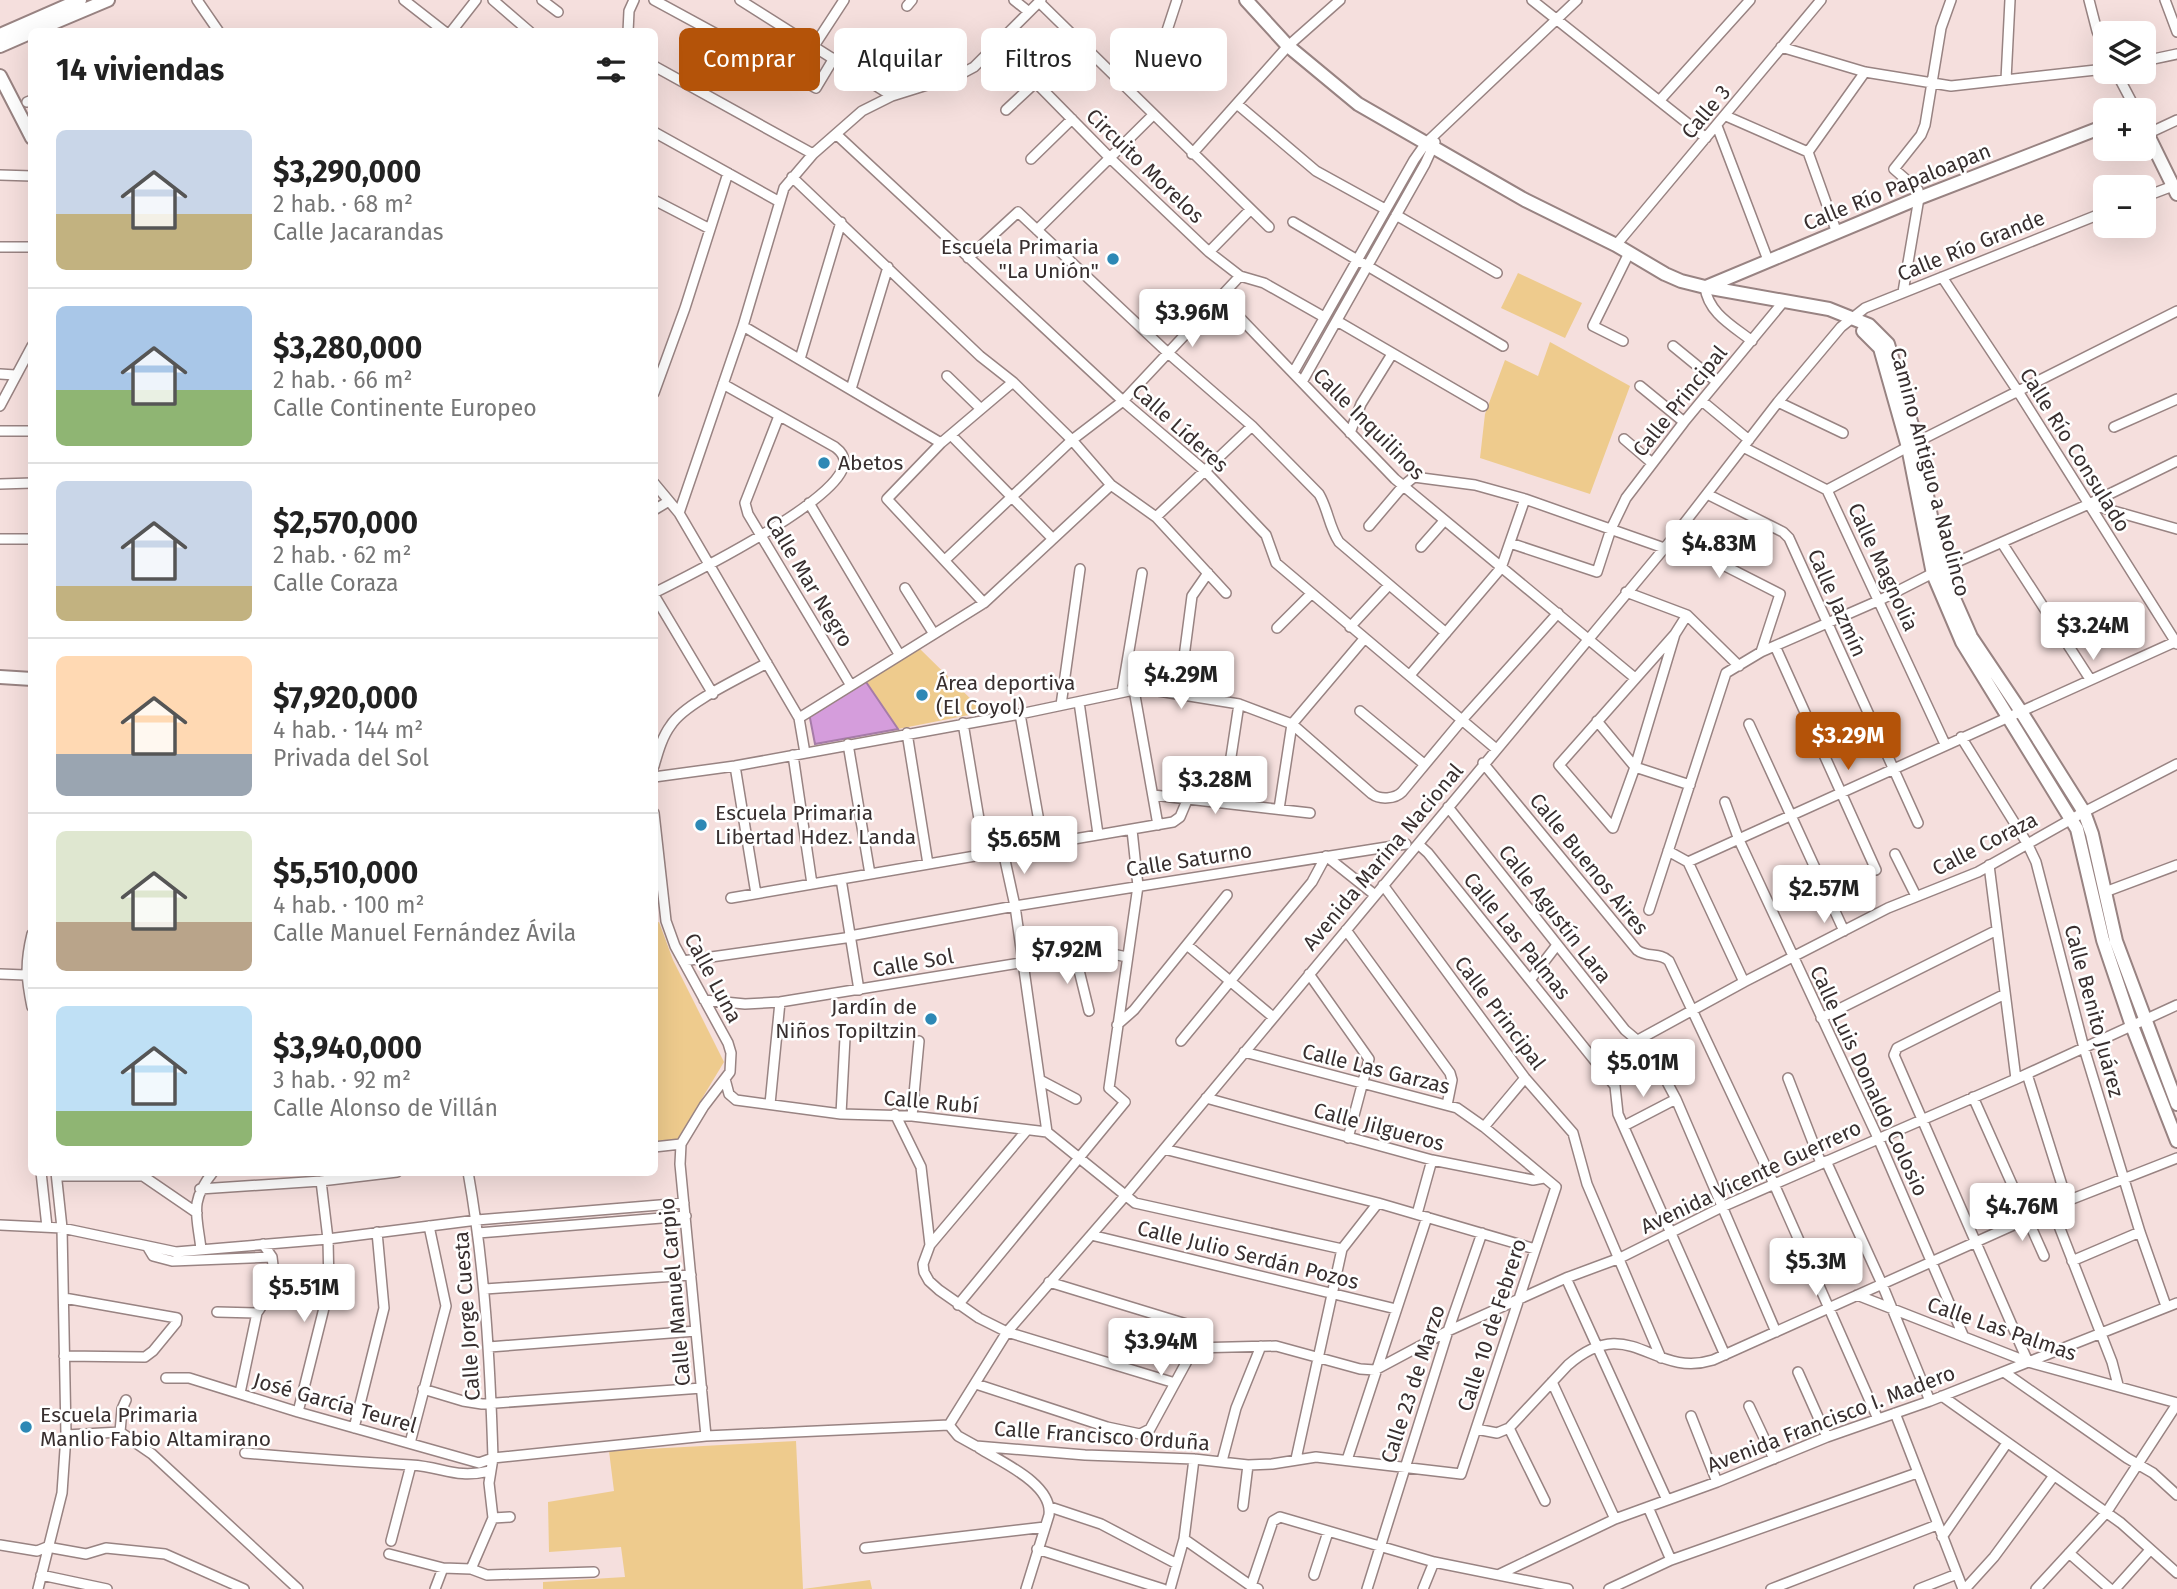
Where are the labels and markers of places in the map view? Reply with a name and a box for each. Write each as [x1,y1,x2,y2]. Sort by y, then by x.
place label: Escuela Primaria "La Unión" [941,234,1099,284]
marker: Escuela Primaria "La Unión" [1105,251,1121,267]
pin: $3.96M [1135,290,1249,349]
place label: Abetos [838,450,903,476]
marker: Abetos [816,455,832,471]
pin: $4.83M [1662,520,1776,580]
pin: $3.24M [2036,602,2150,662]
pin: $4.29M [1124,652,1238,711]
place label: Área deportiva (El Coyol) [936,670,1076,720]
marker: Área deportiva (El Coyol) [914,687,930,703]
pin: $3.29M [1791,712,1905,772]
pin: $3.28M [1158,756,1272,816]
place label: Escuela Primaria Libertad Hdez. Landa [715,800,916,850]
pin: $5.65M [967,816,1081,876]
marker: Escuela Primaria Libertad Hdez. Landa [693,817,709,833]
pin: $2.57M [1767,866,1881,925]
pin: $7.92M [1010,926,1124,986]
place label: Jardín de Niños Topiltzin [775,994,917,1044]
marker: Jardín de Niños Topiltzin [923,1011,939,1027]
pin: $5.01M [1586,1040,1700,1099]
pin: $4.76M [1965,1184,2079,1243]
pin: $5.3M [1767,1238,1865,1298]
pin: $5.51M [247,1264,361,1324]
pin: $3.94M [1104,1318,1218,1378]
place label: Escuela Primaria Manlio Fabio Altamirano [40,1402,271,1452]
marker: Escuela Primaria Manlio Fabio Altamirano [18,1419,34,1435]

